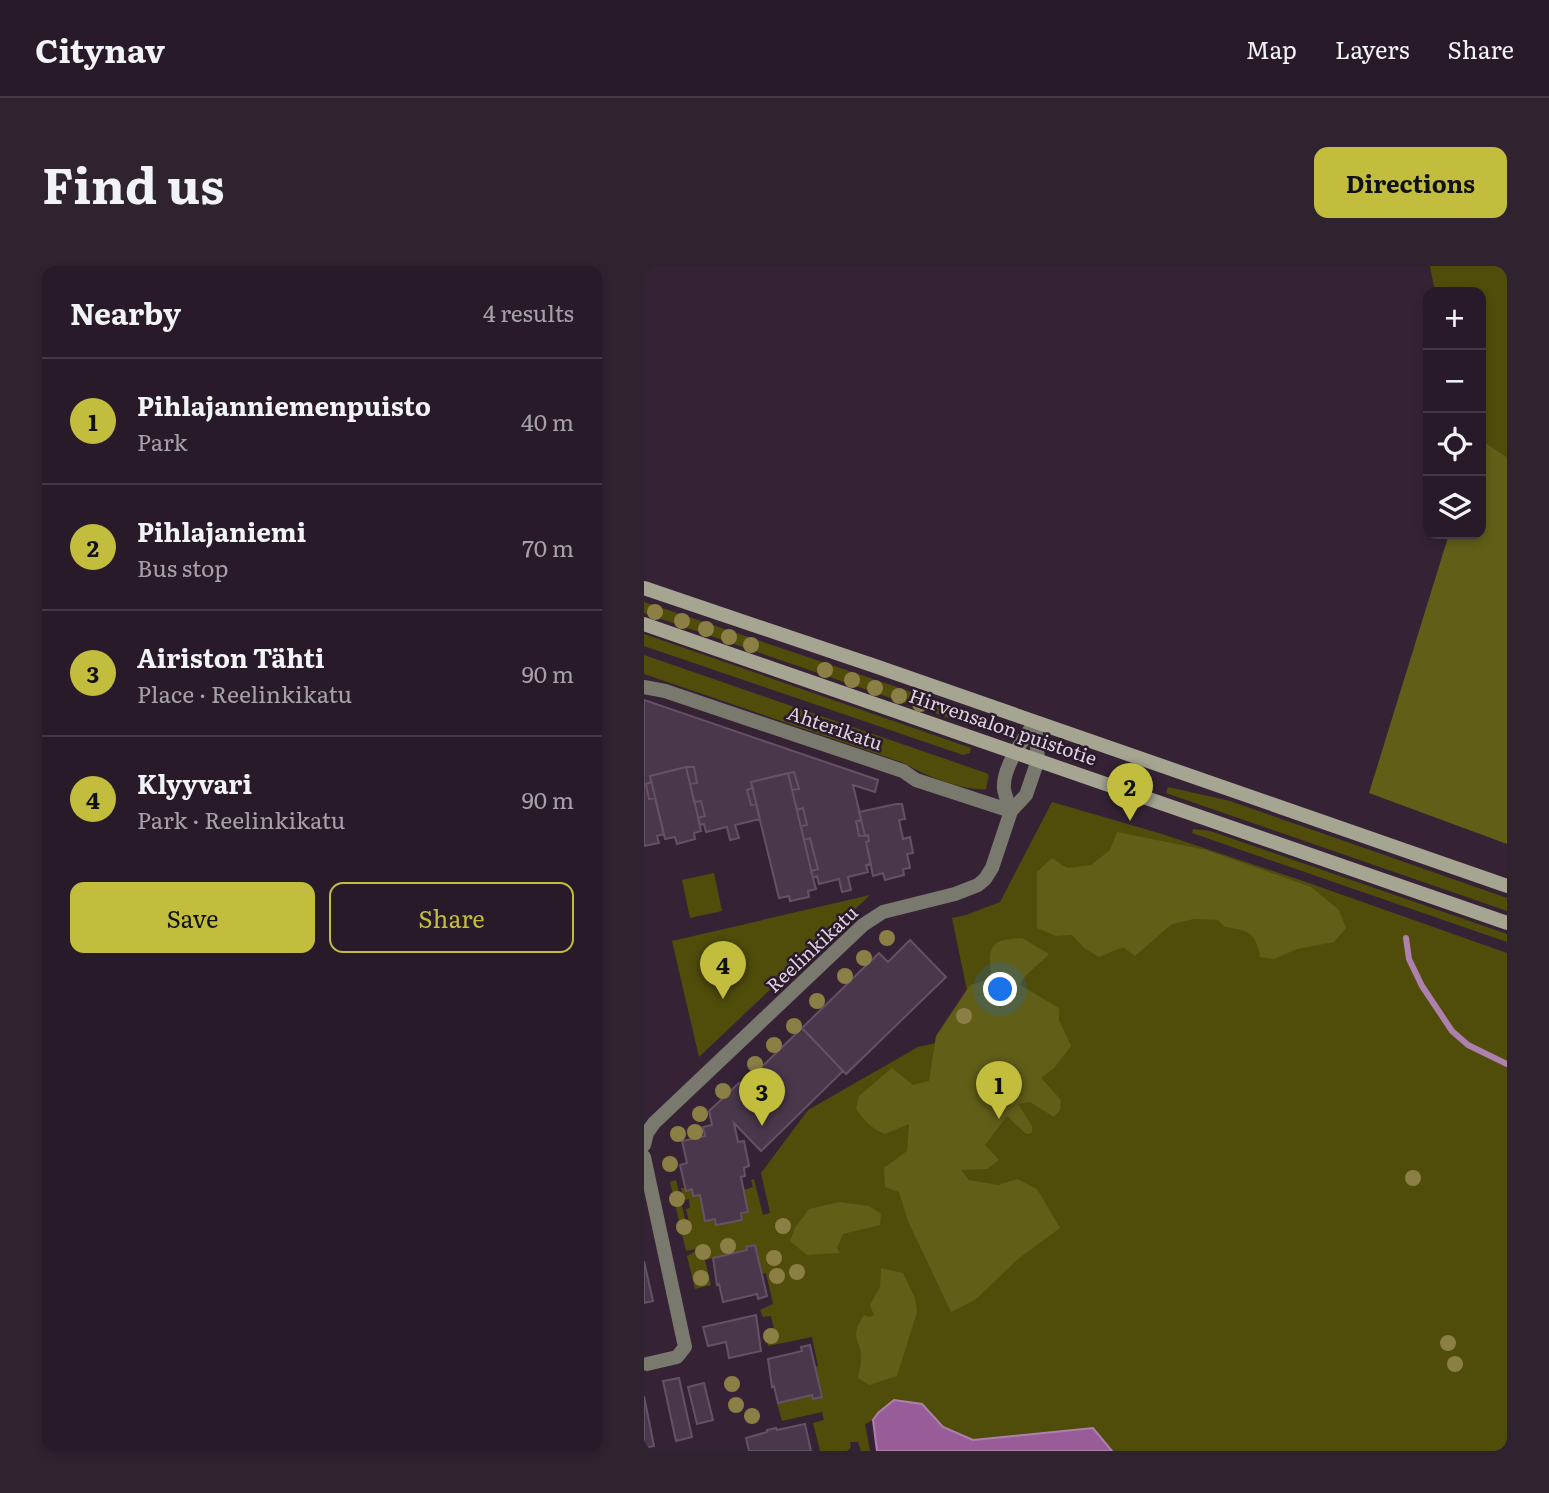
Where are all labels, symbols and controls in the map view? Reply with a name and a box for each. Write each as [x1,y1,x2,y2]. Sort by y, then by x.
text: Citynav [35,24,165,73]
text: Map [1246,31,1297,66]
text: Layers [1335,31,1409,66]
text: Share [1447,31,1514,66]
text: Find us [42,146,225,219]
button: Directions [1314,147,1507,218]
map controls [1423,287,1486,539]
button: + [1423,287,1486,350]
text: Nearby [70,290,181,334]
text: 4 results [483,295,574,329]
button: − [1423,350,1486,413]
text: Pihlajanniemenpuisto [137,385,431,424]
text: 1 [88,404,98,438]
text: 40 m [521,404,574,438]
button: locate [1423,413,1486,476]
text: Park [137,424,187,458]
button: layers [1423,476,1486,539]
text: Pihlajaniemi [137,511,306,550]
text: 2 [87,530,99,564]
text: 70 m [522,530,574,564]
text: Bus stop [137,550,229,584]
text: Airiston Tähti [137,637,325,676]
text: 3 [87,656,99,690]
text: 90 m [522,656,574,690]
text: Place · Reelinkikatu [137,676,352,710]
street label: Hirvensalon puistotie [906,681,1101,771]
street label: Ahterikatu [784,698,887,756]
text: Klyyvari [137,763,252,802]
pin: 2 [1107,763,1153,821]
text: 4 [86,782,100,816]
text: 90 m [522,782,574,816]
text: Park · Reelinkikatu [137,802,345,836]
button: Save [70,882,315,953]
button: Share [329,882,574,953]
street label: Reelinkikatu [759,898,864,998]
pin: 4 [700,941,746,999]
your location [983,972,1017,1006]
pin: 1 [976,1061,1022,1119]
pin: 3 [739,1068,785,1126]

